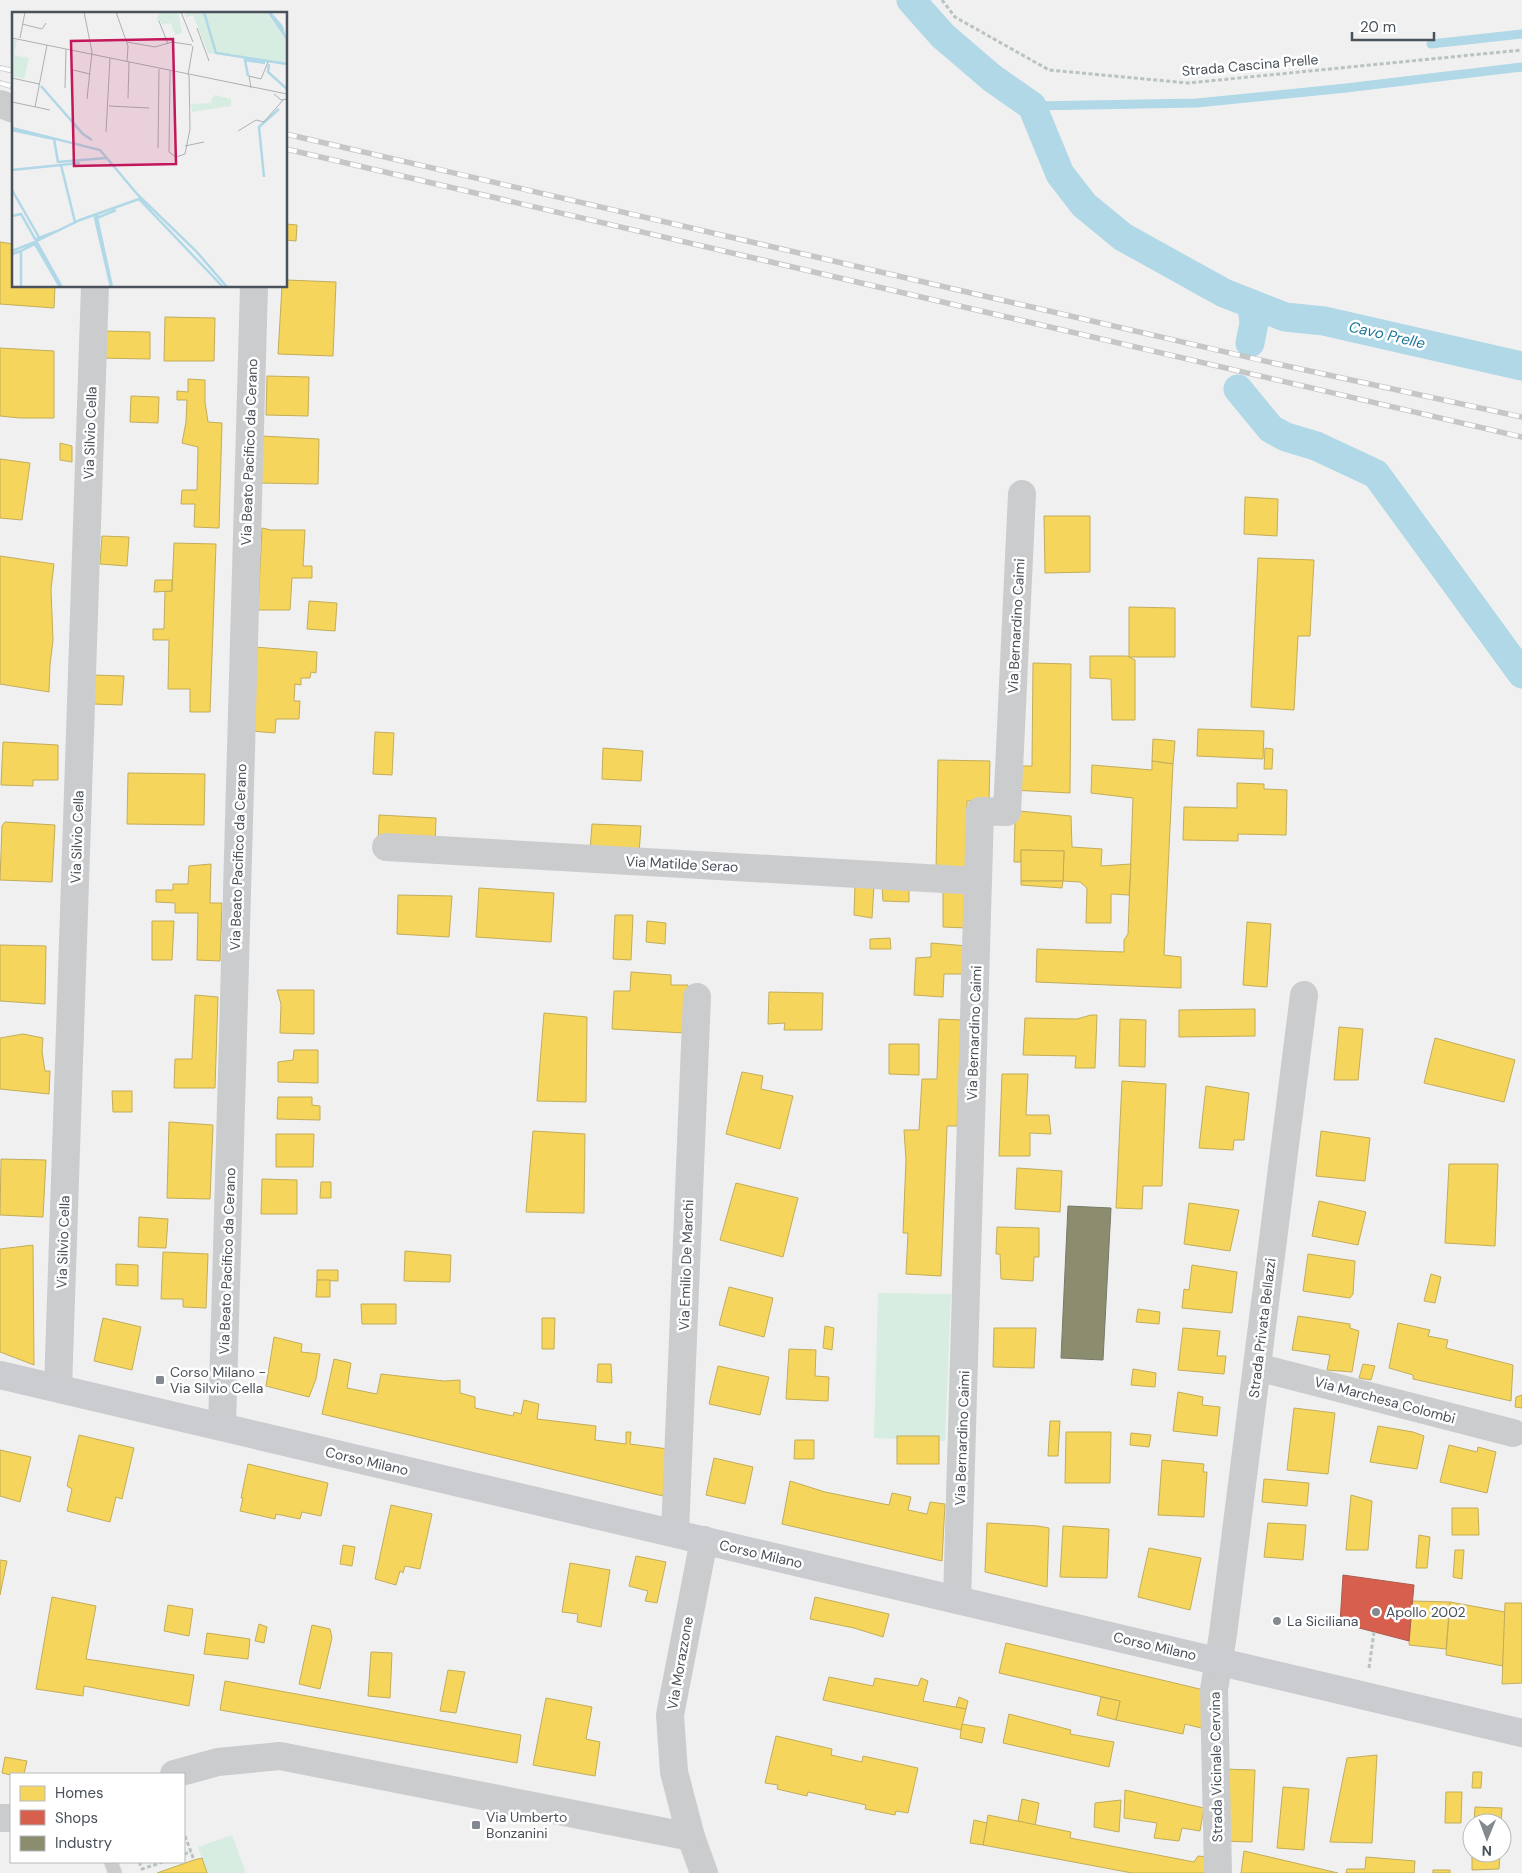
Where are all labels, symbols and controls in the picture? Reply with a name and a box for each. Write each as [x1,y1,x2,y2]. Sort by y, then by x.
scale bar [1352,10,1434,42]
inset map [12,12,288,288]
text: 20 m [1360,17,1396,37]
street label: Strada Cascina Prelle [1181,50,1319,80]
water label: Cavo Prelle [1347,317,1428,354]
street label: Via Beato Pacifico da Cerano [237,358,261,546]
street label: Via Silvio Cella [79,386,101,480]
street label: Via Bernardino Caimi [1003,558,1029,694]
street label: Via Beato Pacifico da Cerano [226,763,250,951]
street label: Via Silvio Cella [66,790,88,884]
street label: Via Matilde Serao [625,852,739,876]
street label: Via Bernardino Caimi [963,965,985,1101]
street label: Via Beato Pacifico da Cerano [215,1167,239,1355]
street label: Via Silvio Cella [52,1195,74,1289]
street label: Via Emilio De Marchi [675,1199,697,1331]
street label: Strada Privata Bellazzi [1244,1257,1280,1399]
place label: Corso Milano - Via Silvio Cella [170,1363,266,1397]
street label: Via Bernardino Caimi [951,1370,973,1506]
street label: Via Marchesa Colombi [1313,1373,1457,1427]
marker: Corso Milano - Via Silvio Cella [154,1374,166,1386]
street label: Corso Milano [324,1443,410,1479]
street label: Corso Milano [718,1536,804,1572]
place label: Apollo 2002 [1386,1603,1466,1621]
marker: Apollo 2002 [1370,1606,1382,1618]
place label: La Siciliana [1287,1612,1358,1630]
street label: Via Morazzone [663,1615,697,1711]
marker: La Siciliana [1271,1615,1283,1627]
street label: Corso Milano [1112,1628,1198,1664]
street label: Strada Vicinale Cervina [1206,1692,1226,1842]
legend [10,1773,185,1863]
text: Homes [55,1783,104,1803]
text: Shops [55,1808,98,1828]
place label: Via Umberto Bonzanini [486,1808,567,1842]
north arrow [1462,1813,1512,1863]
marker: Via Umberto Bonzanini [470,1819,482,1831]
text: Industry [55,1833,113,1853]
text: N [1482,1842,1492,1860]

